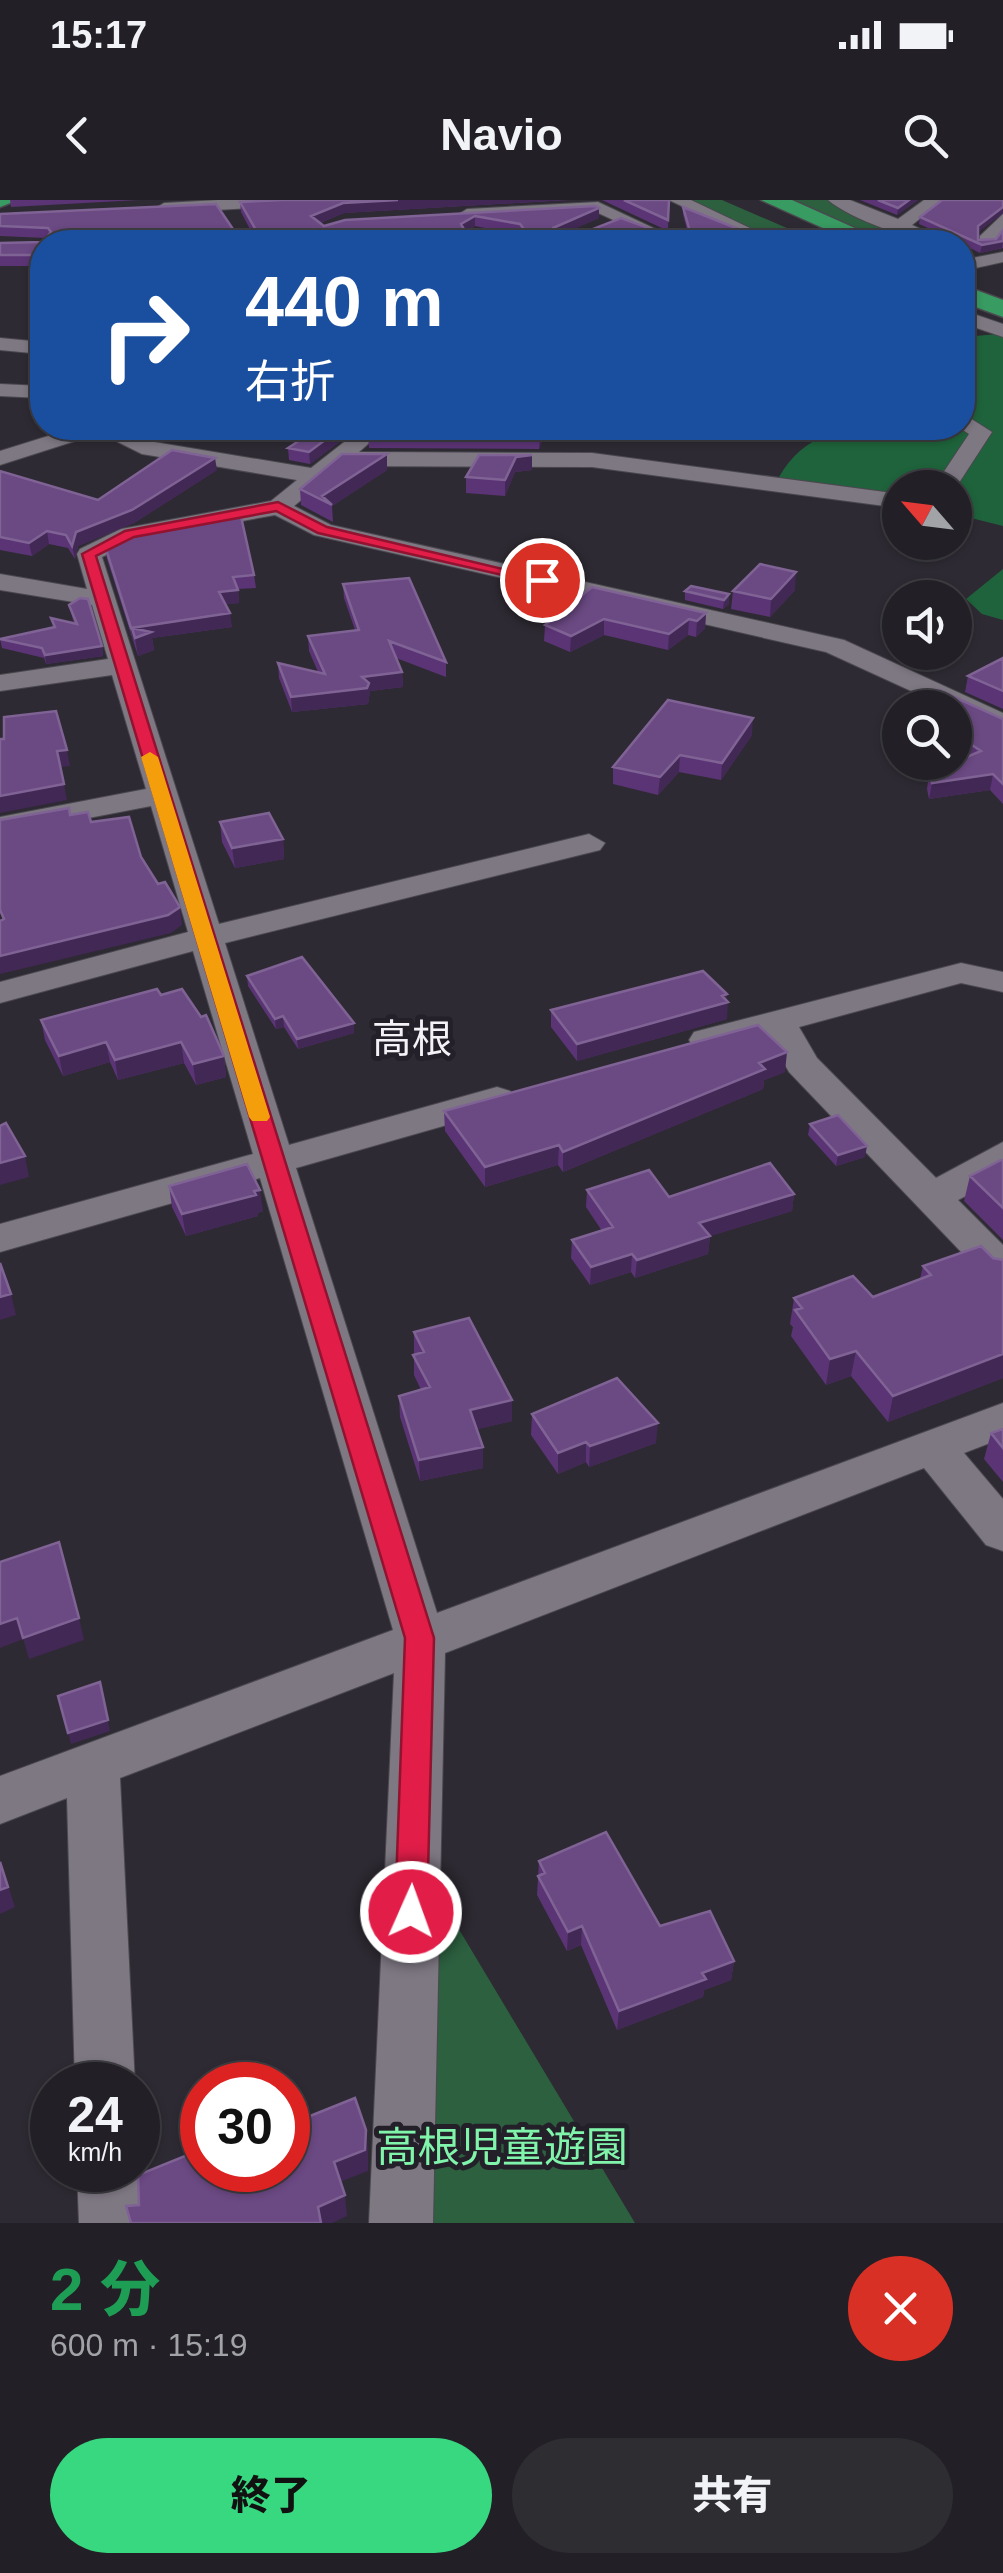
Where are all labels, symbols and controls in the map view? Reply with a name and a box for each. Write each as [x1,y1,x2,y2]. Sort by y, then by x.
text: 15:17 [50,14,147,56]
icon: back [50,108,105,163]
icon: search [898,108,953,163]
text: Navio [440,109,563,160]
text: 440 m [245,263,443,341]
icon: right [80,270,210,400]
text: 右折 [245,356,335,407]
north arrow [882,470,972,560]
map controls [882,470,972,780]
pin [500,538,585,623]
icon: arrive [515,553,570,608]
button: sound [882,580,972,670]
button: search [882,690,972,780]
district label: 高根 [372,1017,452,1061]
position arrow [359,1860,463,1964]
speed limit sign: 30 [180,2062,310,2192]
text: 24 [67,2087,123,2143]
park label: 高根児童遊園 [376,2124,628,2171]
text: km/h [68,2138,122,2166]
text: 2 分 [50,2256,160,2323]
button: close [848,2256,953,2361]
text: 600 m · 15:19 [50,2327,247,2363]
button: 終了 [50,2438,492,2553]
button: 共有 [512,2438,953,2553]

